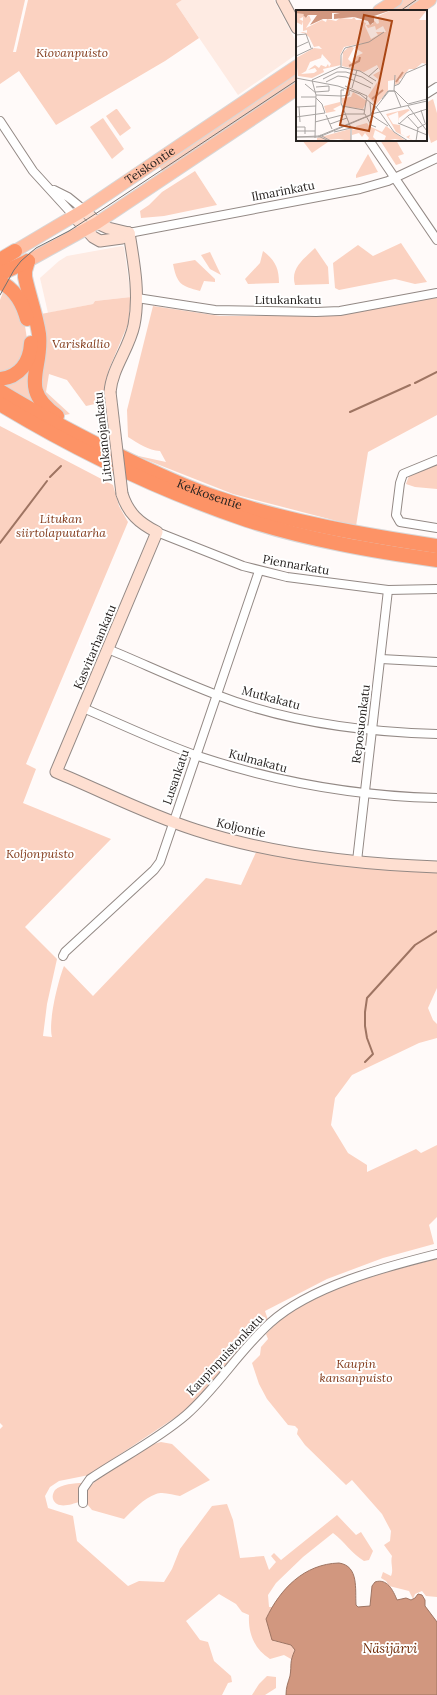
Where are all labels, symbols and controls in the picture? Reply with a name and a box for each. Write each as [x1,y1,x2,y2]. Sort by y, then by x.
inset map [296,10,427,141]
park label: Kiovanpuisto [36,45,108,60]
street label: Teiskontie [122,142,178,187]
street label: Ilmarinkatu [250,177,316,204]
street label: Litukankatu [255,292,321,307]
park label: Variskallio [52,336,110,351]
street label: Litukanojankatu [90,391,115,483]
street label: Kekkosentie [175,475,245,512]
park label: Litukan siirtolapuutarha [16,511,106,540]
street label: Piennarkatu [262,551,331,578]
street label: Kasvitarhankatu [70,602,119,691]
street label: Mutkakatu [240,683,302,713]
street label: Reposuonkatu [348,684,373,764]
street label: Kulmakatu [227,746,289,775]
street label: Lusankatu [159,747,192,806]
street label: Koljontie [215,815,268,841]
park label: Koljonpuisto [6,846,74,861]
street label: Kaupinpuistonkatu [183,1311,266,1398]
park label: Kaupin kansanpuisto [320,1356,392,1385]
water label: Näsijärvi [363,1640,418,1657]

